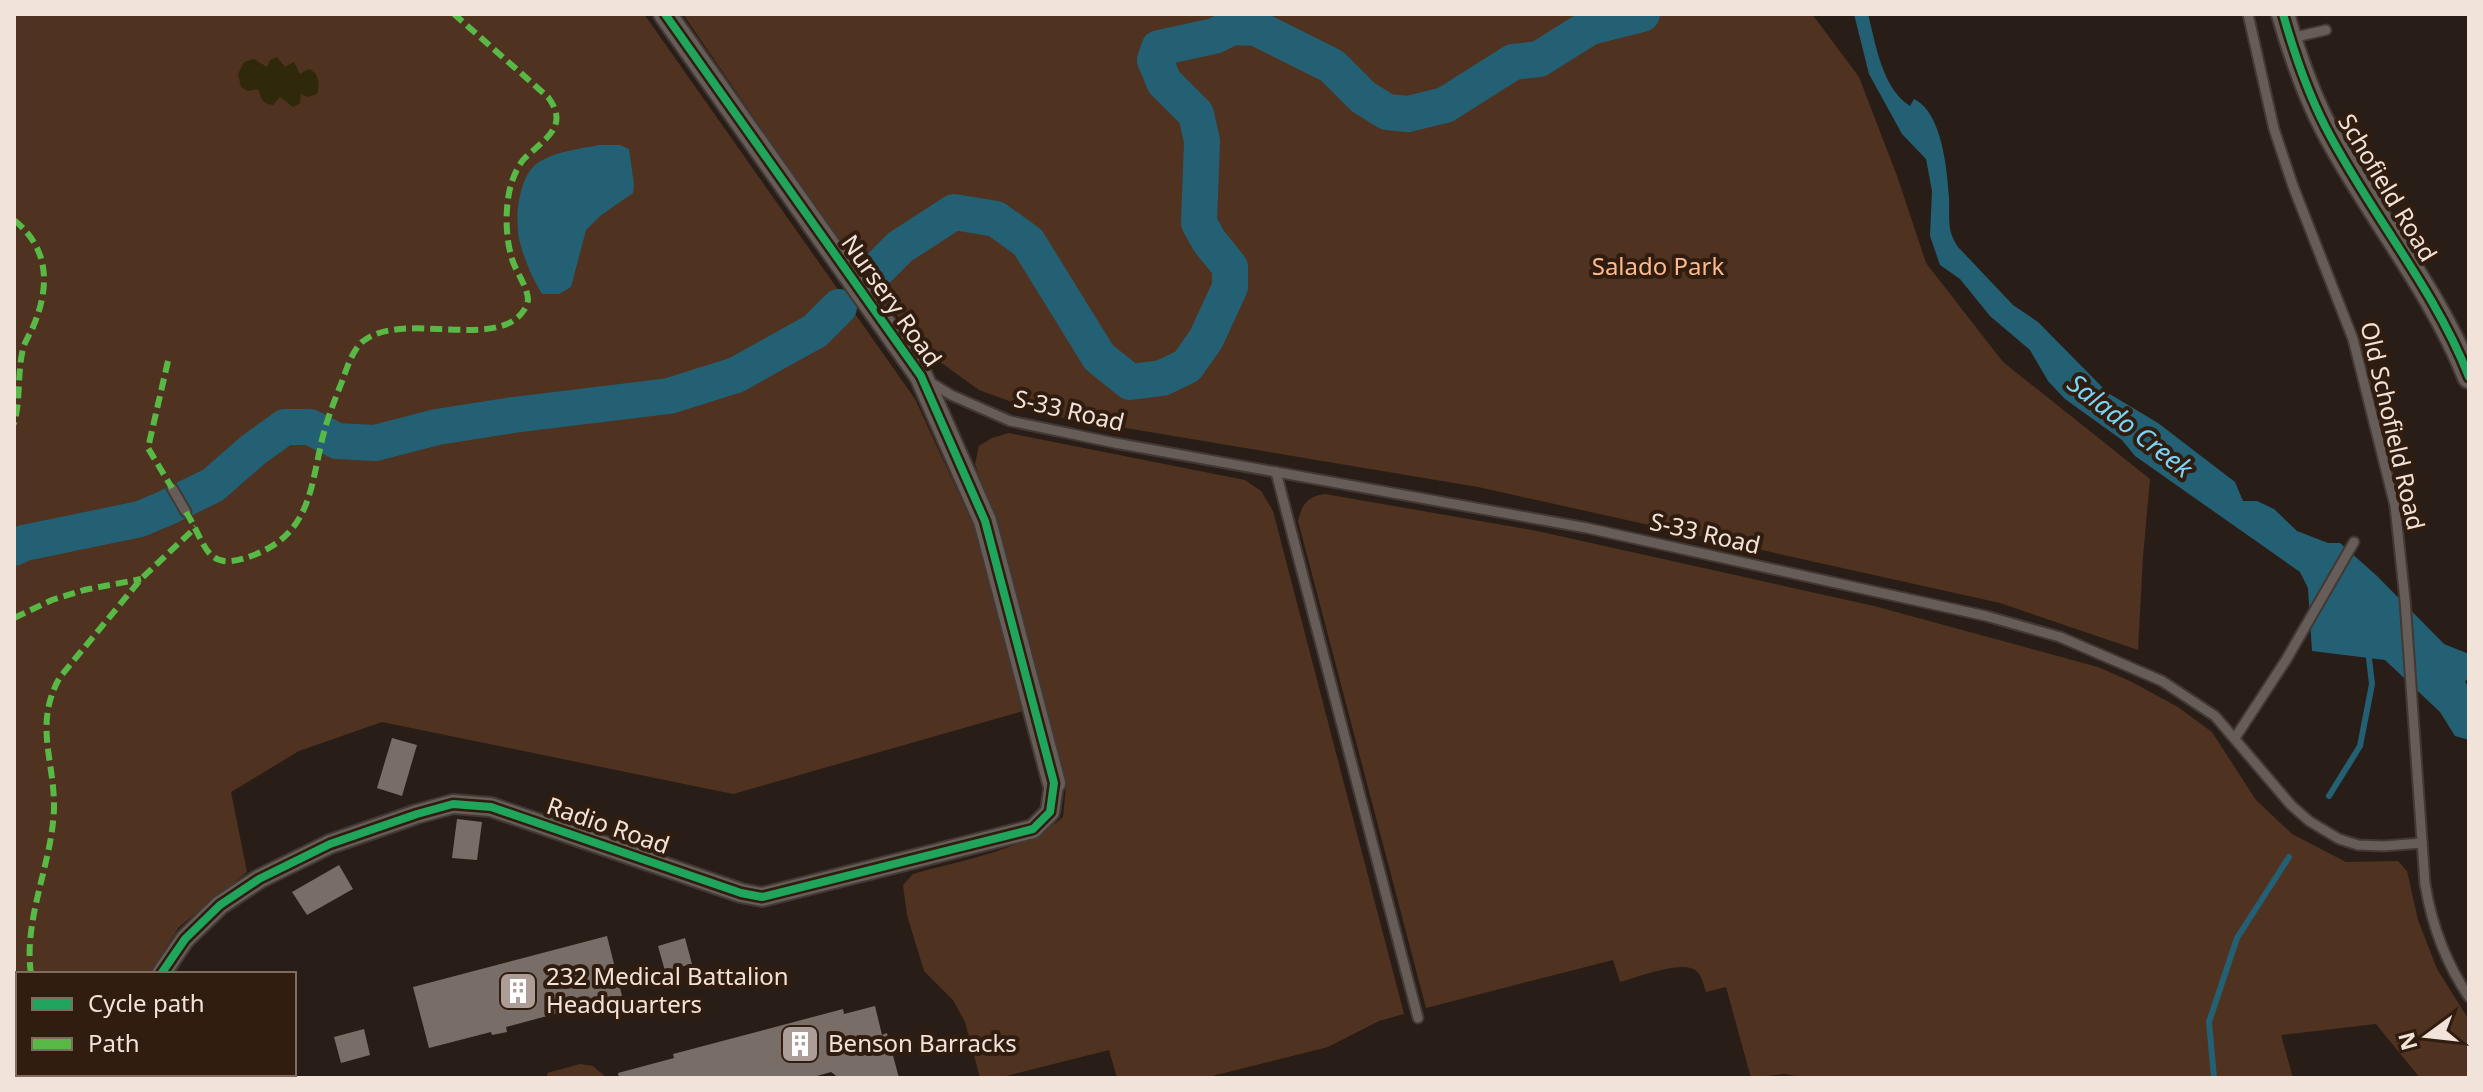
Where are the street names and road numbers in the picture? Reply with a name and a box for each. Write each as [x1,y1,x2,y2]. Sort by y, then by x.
street label: Schofield Road [2331,107,2445,267]
street label: Nursery Road [835,228,950,373]
street label: Old Schofield Road [2353,318,2433,533]
street label: S-33 Road [1011,381,1128,438]
street label: S-33 Road [1647,504,1764,561]
street label: Radio Road [543,788,674,861]

